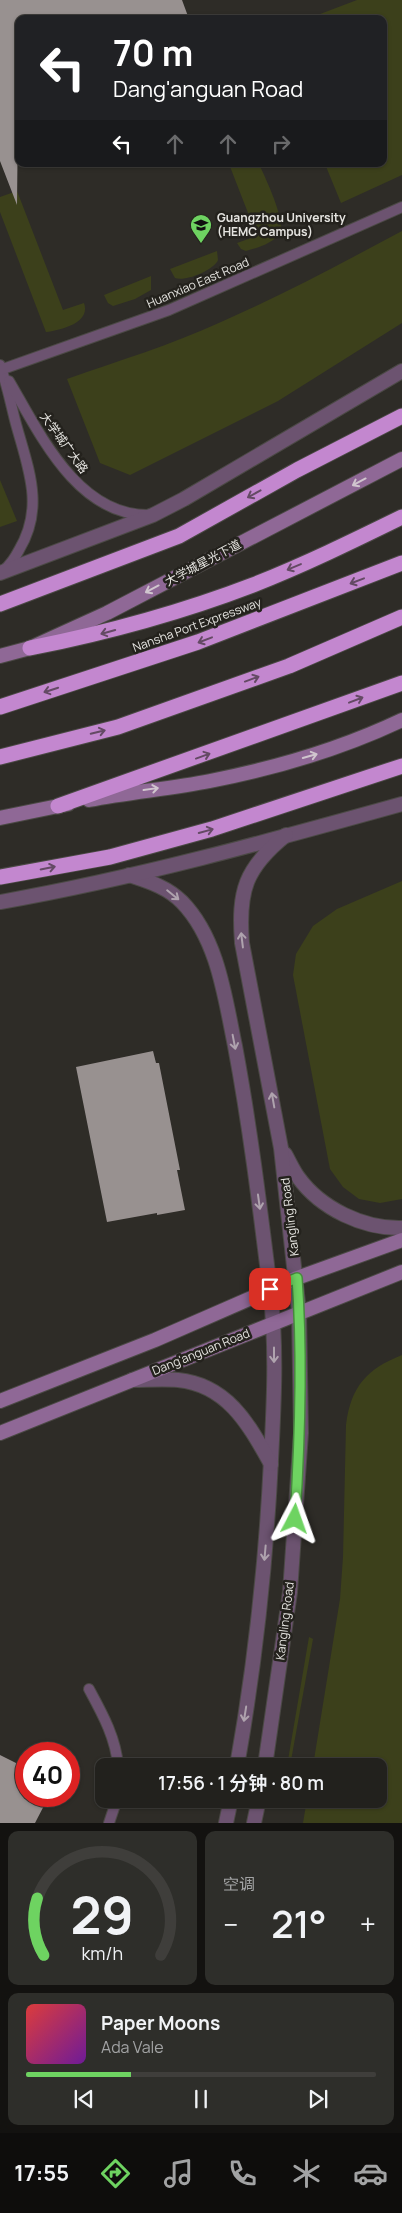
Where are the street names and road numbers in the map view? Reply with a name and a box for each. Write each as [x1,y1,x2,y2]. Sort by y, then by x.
street label: Huanxiao East Road [144,253,252,312]
street label: 大学城广大路 [36,409,92,477]
street label: 大学城星光下道 [162,535,244,590]
street label: Nansha Port Expressway [130,593,264,656]
street label: Kangling Road [276,1177,303,1257]
street label: Dang'anguan Road [149,1324,252,1379]
street label: Kangling Road [271,1581,298,1661]

